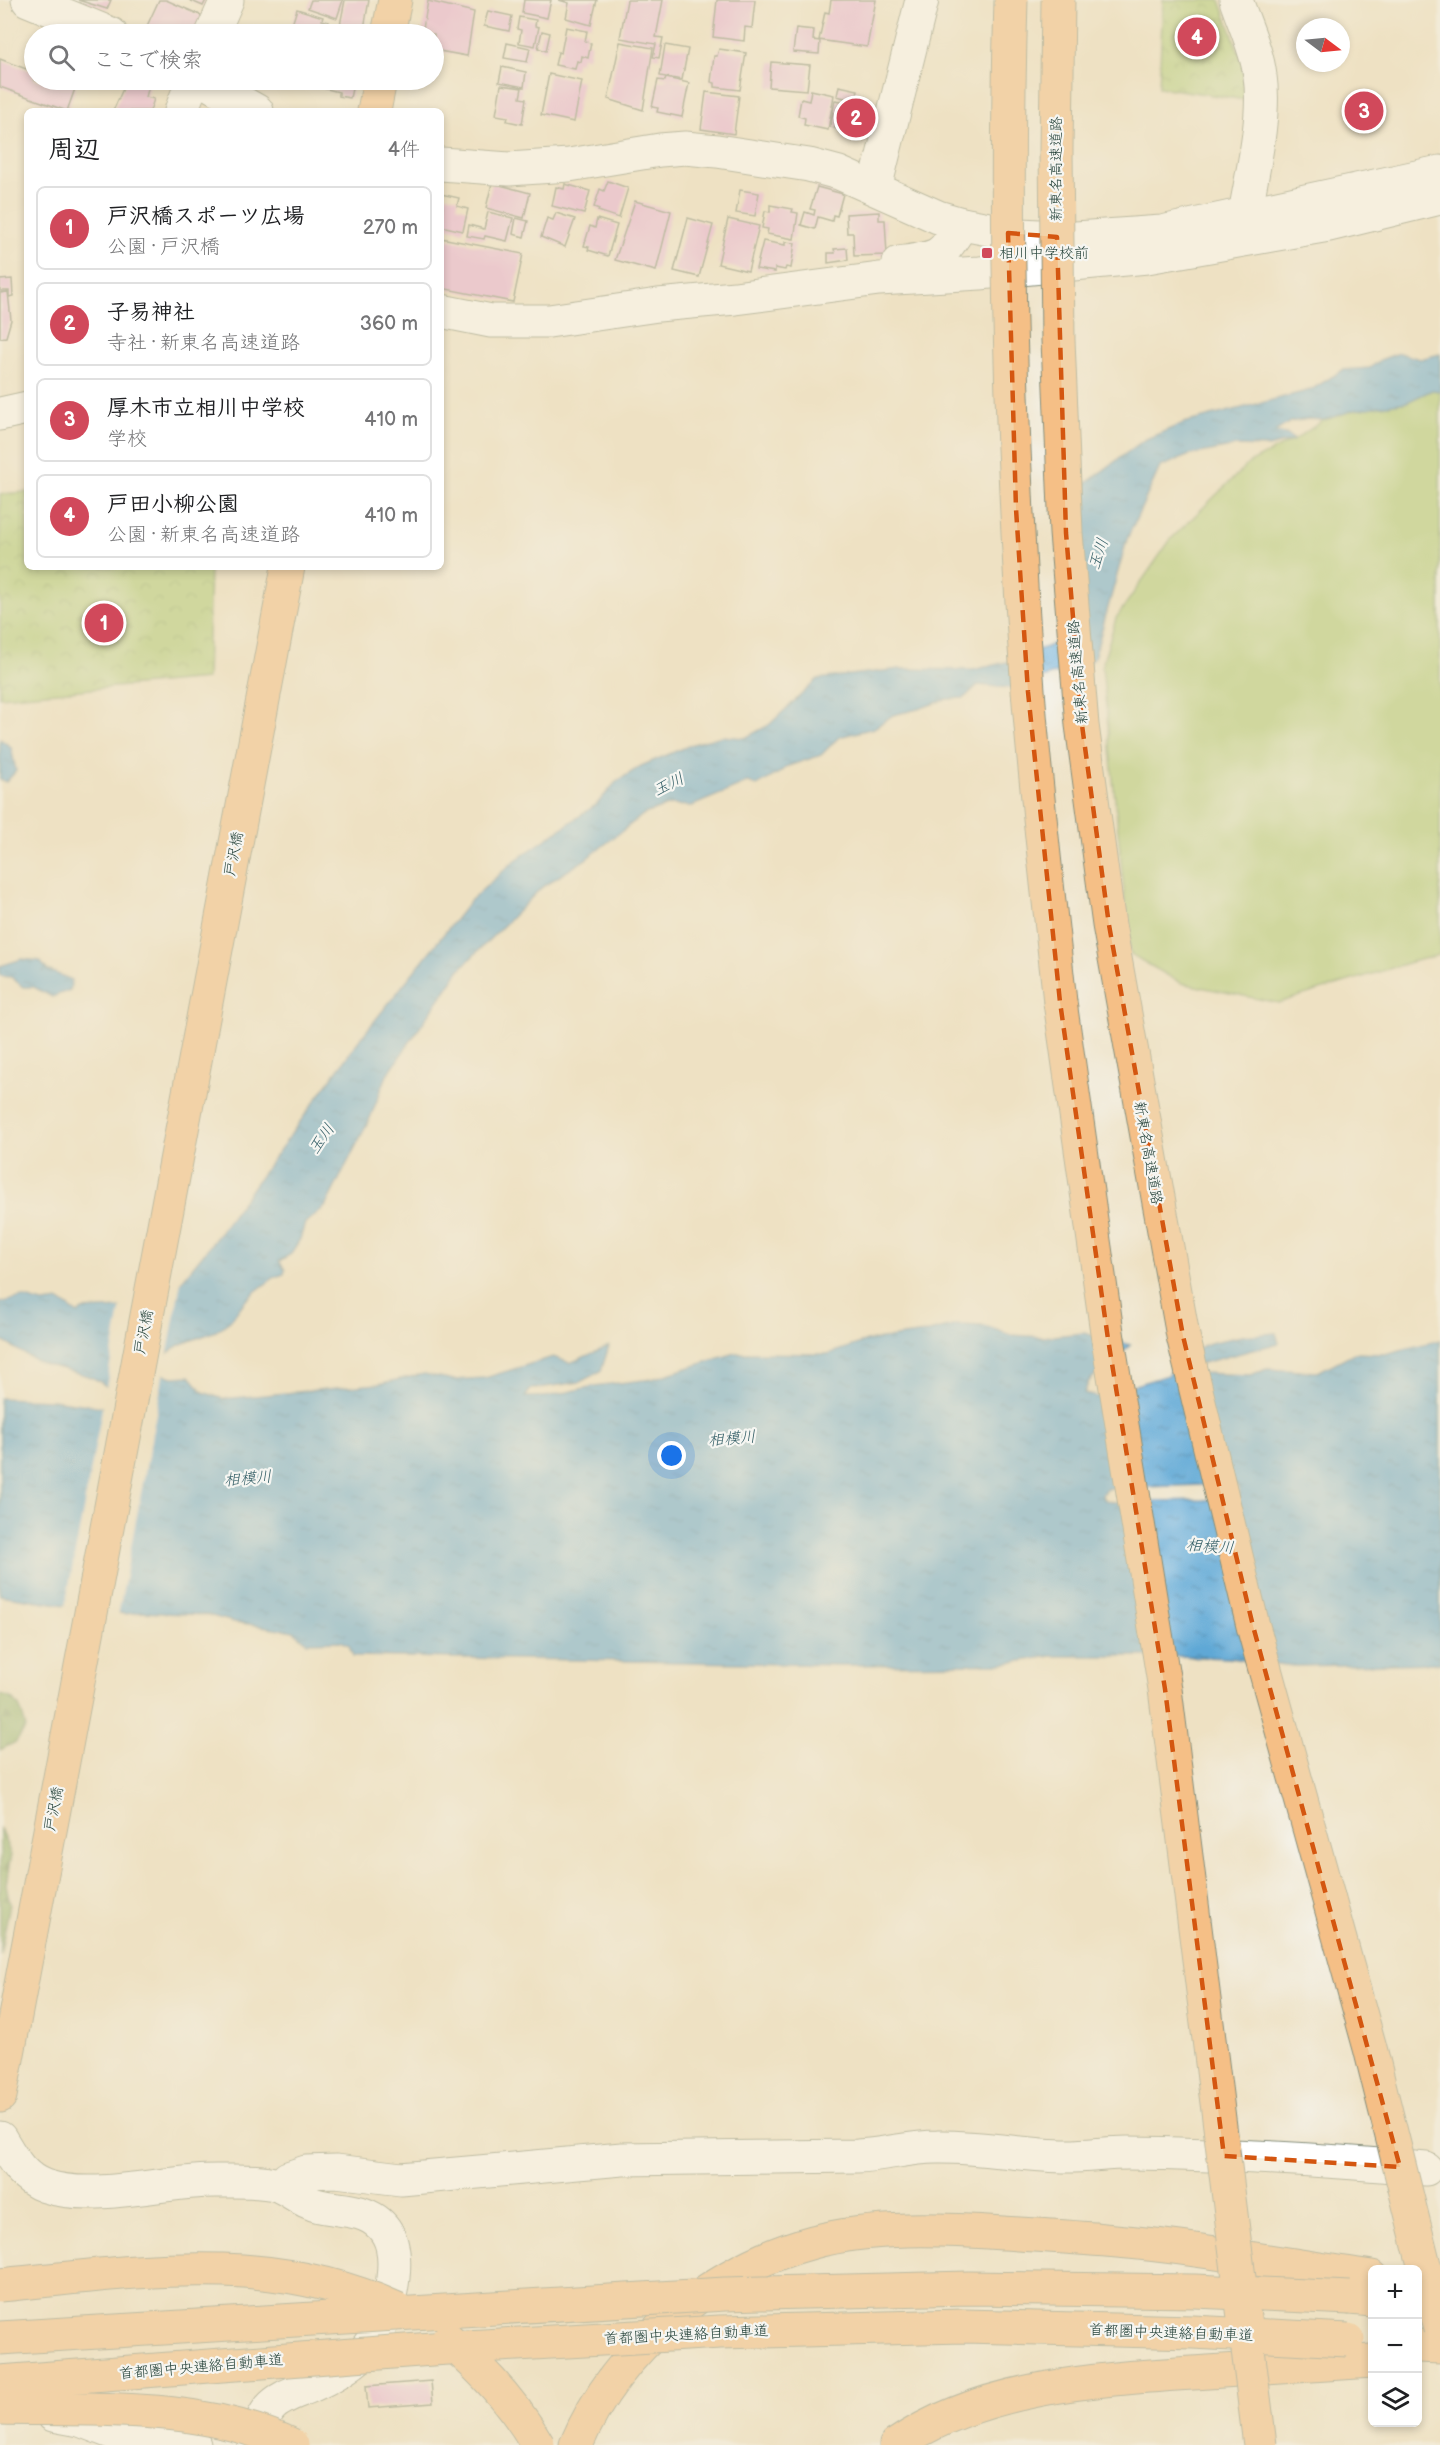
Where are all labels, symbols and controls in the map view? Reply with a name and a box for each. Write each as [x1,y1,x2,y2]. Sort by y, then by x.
pin: 4 [1178,15,1216,60]
north arrow [1296,18,1350,72]
search box [24,24,444,90]
icon: search [45,41,78,74]
text: ここで検索 [93,47,203,74]
pin: 3 [1344,88,1384,134]
pin: 2 [836,96,876,140]
street label: 新東名高速道路 [1047,116,1066,222]
text: 周辺 [48,135,100,166]
text: 4件 [388,138,420,162]
text: 戸沢橋スポーツ広場 [107,203,305,230]
text: 1 [65,216,74,240]
text: 270 m [363,216,418,240]
text: 公園 · 戸沢橋 [107,235,220,259]
place label: 相川中学校前 [999,244,1089,263]
marker: 相川中学校前 [980,246,994,260]
text: 子易神社 [107,299,195,326]
text: 2 [64,312,75,336]
text: 360 m [360,312,418,336]
text: 寺社 · 新東名高速道路 [107,331,300,355]
text: 厚木市立相川中学校 [107,395,305,422]
text: 3 [64,408,75,432]
text: 410 m [364,408,418,432]
text: 学校 [107,427,147,451]
text: 戸田小柳公園 [107,491,239,518]
text: 4 [64,504,75,528]
text: 410 m [364,504,418,528]
text: 公園 · 新東名高速道路 [107,523,300,547]
water label: 玉川 [1085,536,1113,572]
pin: 1 [84,600,124,646]
street label: 新東名高速道路 [1064,619,1092,725]
water label: 玉川 [650,769,688,801]
street label: 戸沢橋 [220,830,248,878]
street label: 新東名高速道路 [1130,1100,1166,1206]
water label: 玉川 [305,1120,339,1158]
street label: 戸沢橋 [130,1308,158,1356]
water label: 相模川 [707,1427,757,1451]
your location [657,1441,686,1470]
water label: 相模川 [223,1467,273,1491]
water label: 相模川 [1185,1536,1235,1558]
street label: 戸沢橋 [40,1785,68,1833]
map controls [1368,2265,1422,2427]
button: + [1368,2265,1422,2319]
button: − [1368,2319,1422,2373]
street label: 首都圏中央連絡自動車道 [603,2321,769,2349]
street label: 首都圏中央連絡自動車道 [1088,2321,1254,2345]
street label: 首都圏中央連絡自動車道 [118,2350,284,2384]
button: layers [1368,2373,1422,2427]

